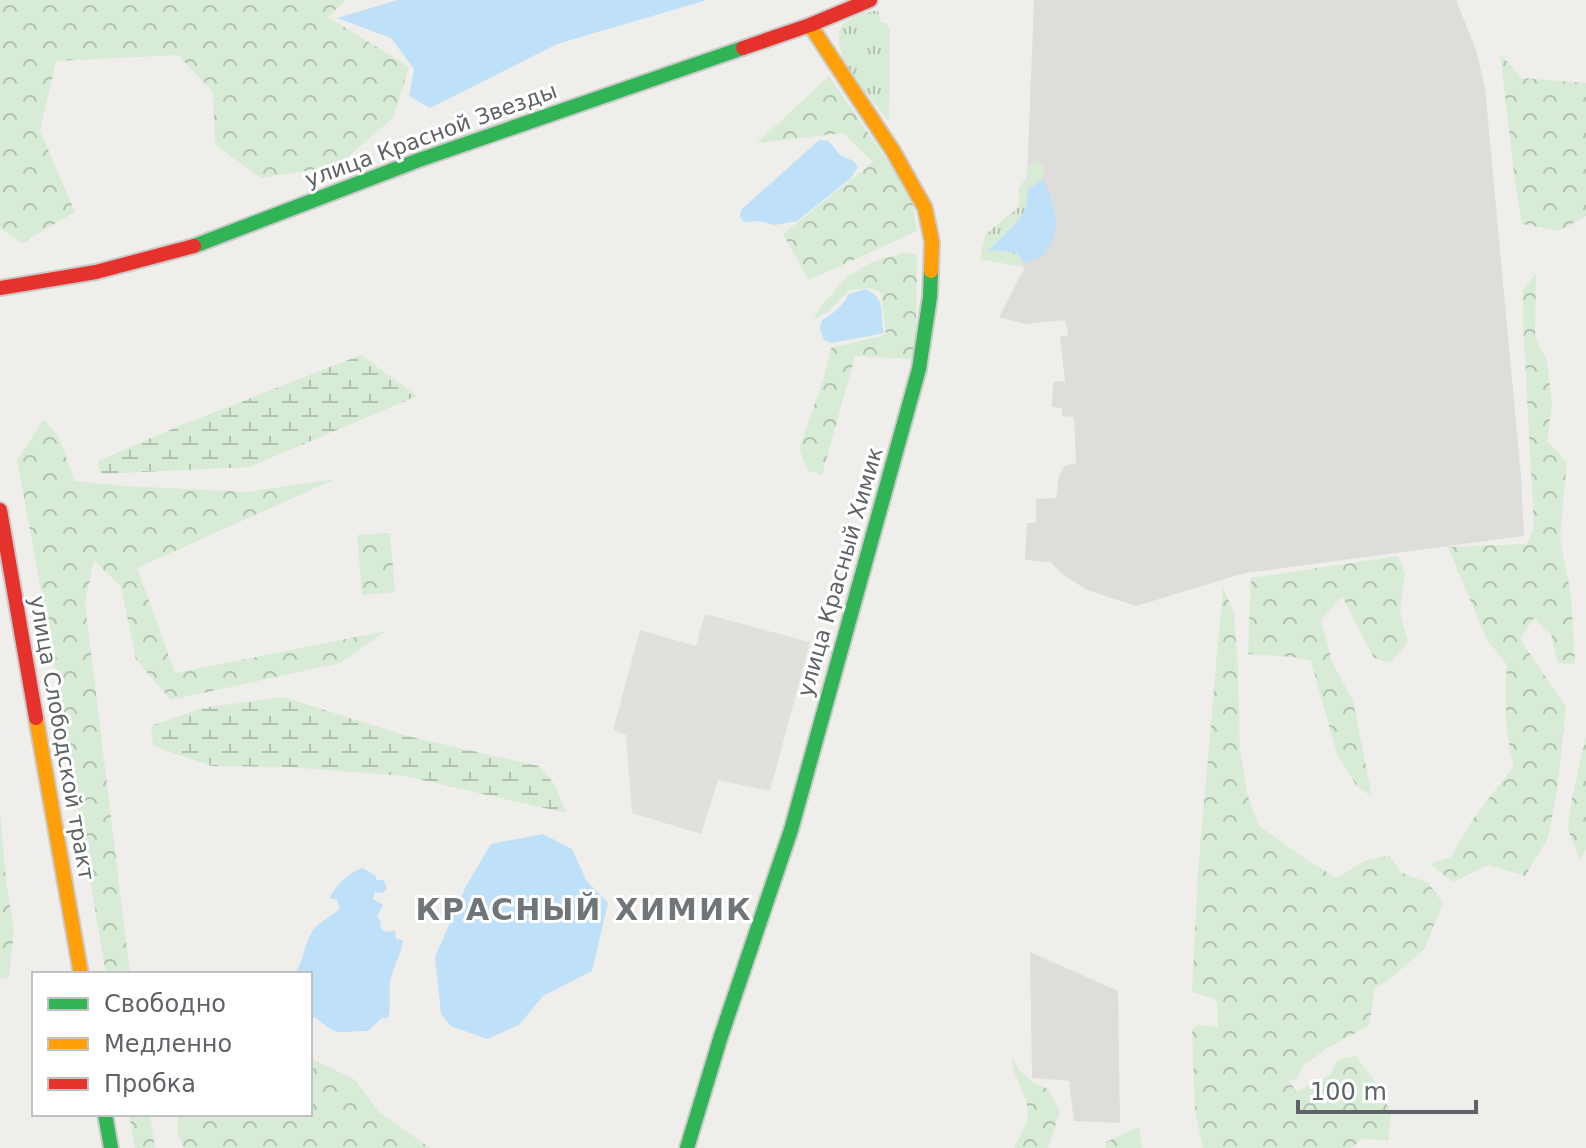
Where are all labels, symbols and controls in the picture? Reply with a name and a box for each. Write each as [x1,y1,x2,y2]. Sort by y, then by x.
street label: улица Красной Звезды [302,78,560,192]
street label: улица Красный Химик [792,444,888,700]
street label: улица Слободской тракт [25,594,99,882]
district label: КРАСНЫЙ ХИМИК [415,892,753,927]
legend [32,972,312,1116]
text: Свободно [104,990,226,1018]
text: Медленно [104,1030,232,1058]
scale bar [1298,1064,1476,1114]
text: Пробка [104,1070,196,1098]
text: 100 m [1310,1078,1387,1106]

